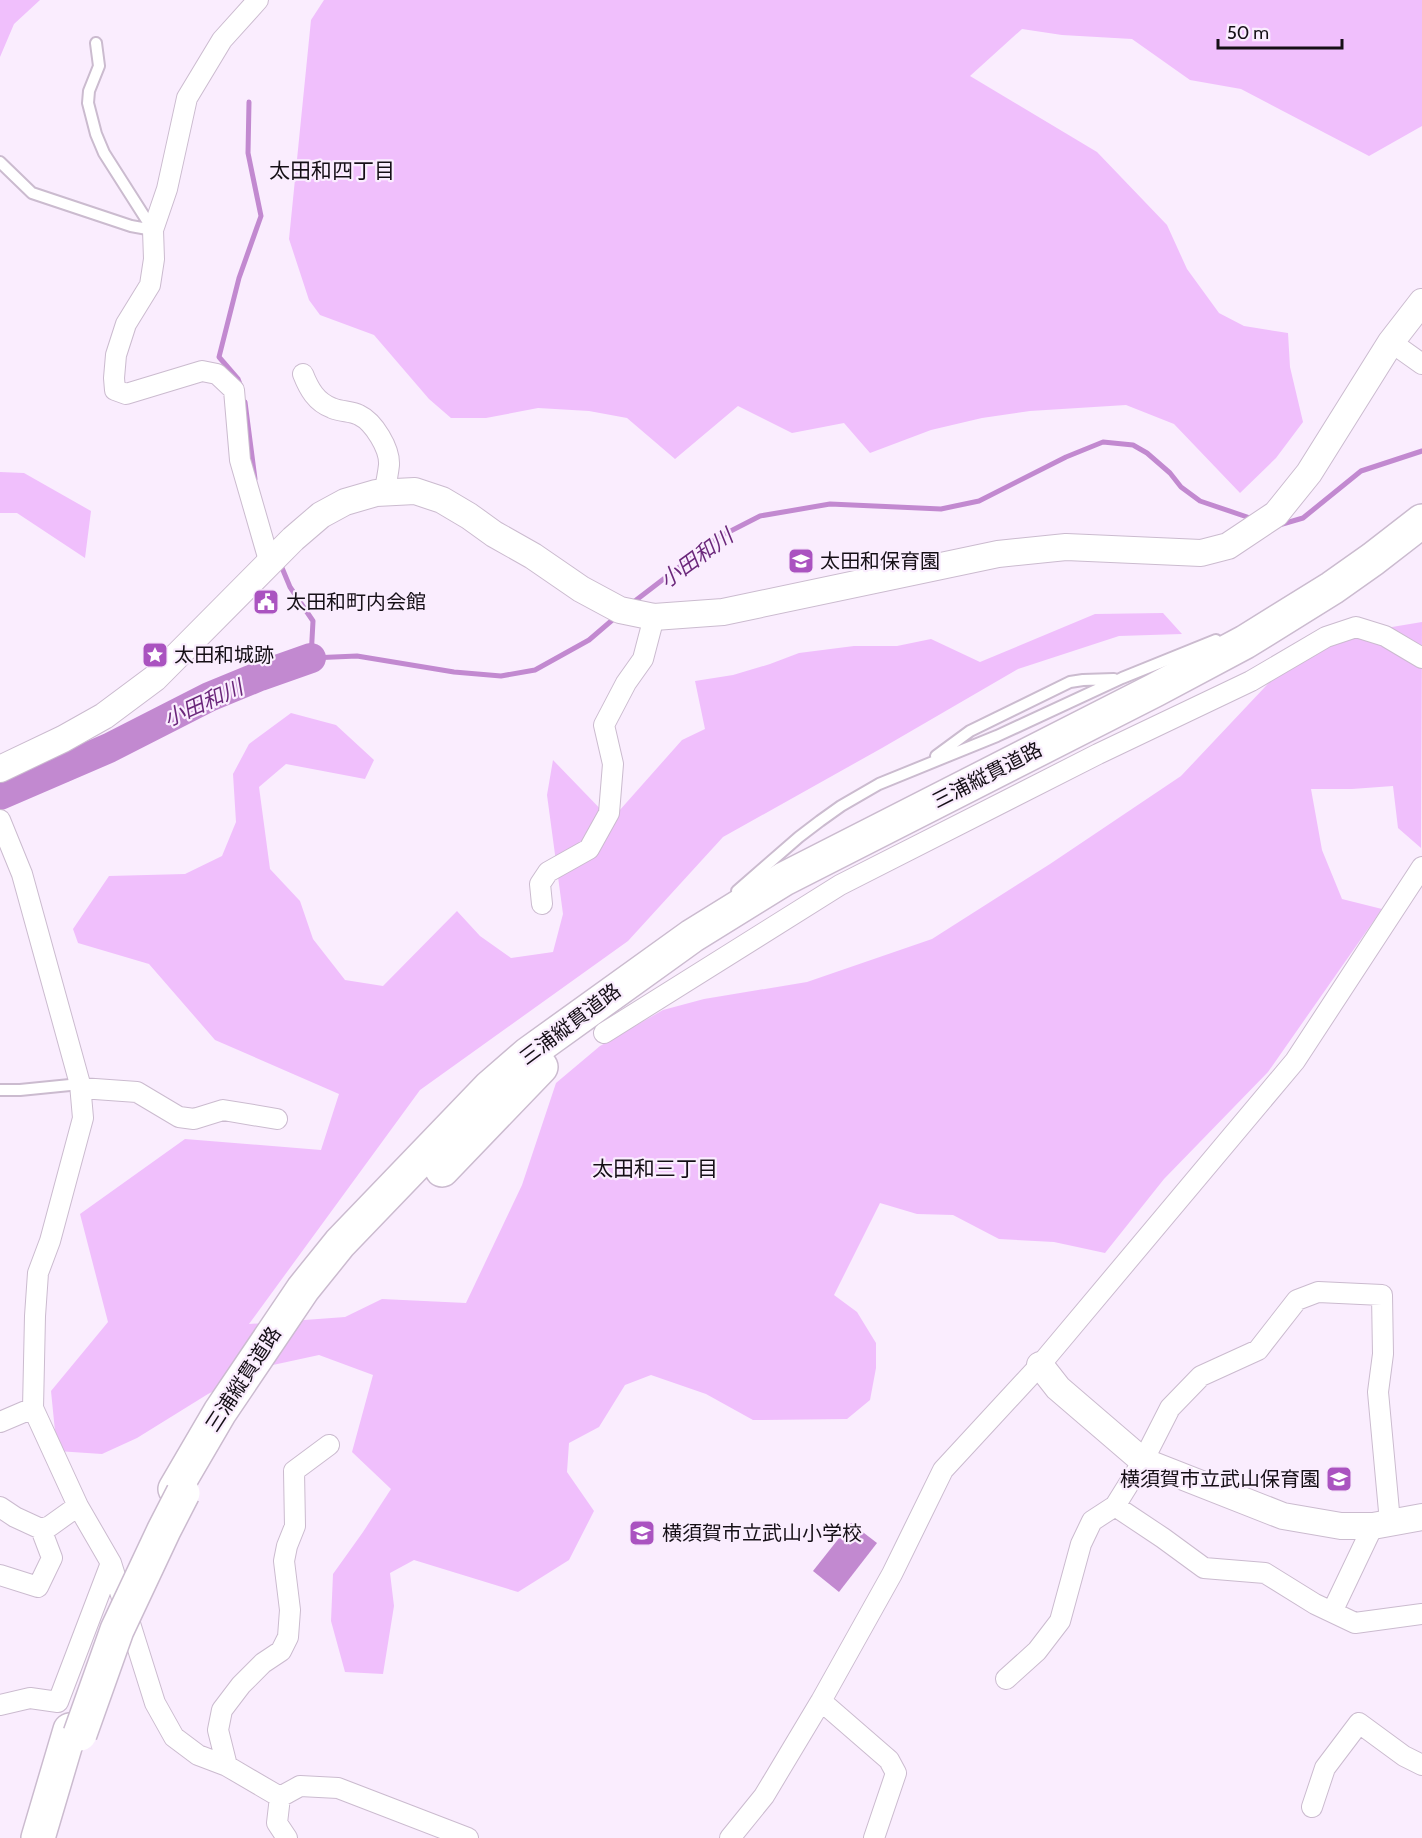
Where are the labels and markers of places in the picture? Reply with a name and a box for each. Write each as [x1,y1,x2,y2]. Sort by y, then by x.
school or university icon: 太田和保育園 [786,546,816,576]
place label: 太田和保育園 [820,549,940,573]
public building icon: 太田和町内会館 [251,587,281,617]
place label: 太田和町内会館 [286,590,426,614]
place icon: 太田和城跡 [140,640,170,670]
place label: 太田和城跡 [174,643,274,667]
school or university icon: 横須賀市立武山保育園 [1324,1464,1354,1494]
place label: 横須賀市立武山保育園 [1120,1467,1320,1491]
school or university icon: 横須賀市立武山小学校 [627,1518,657,1548]
place label: 横須賀市立武山小学校 [662,1521,862,1545]

